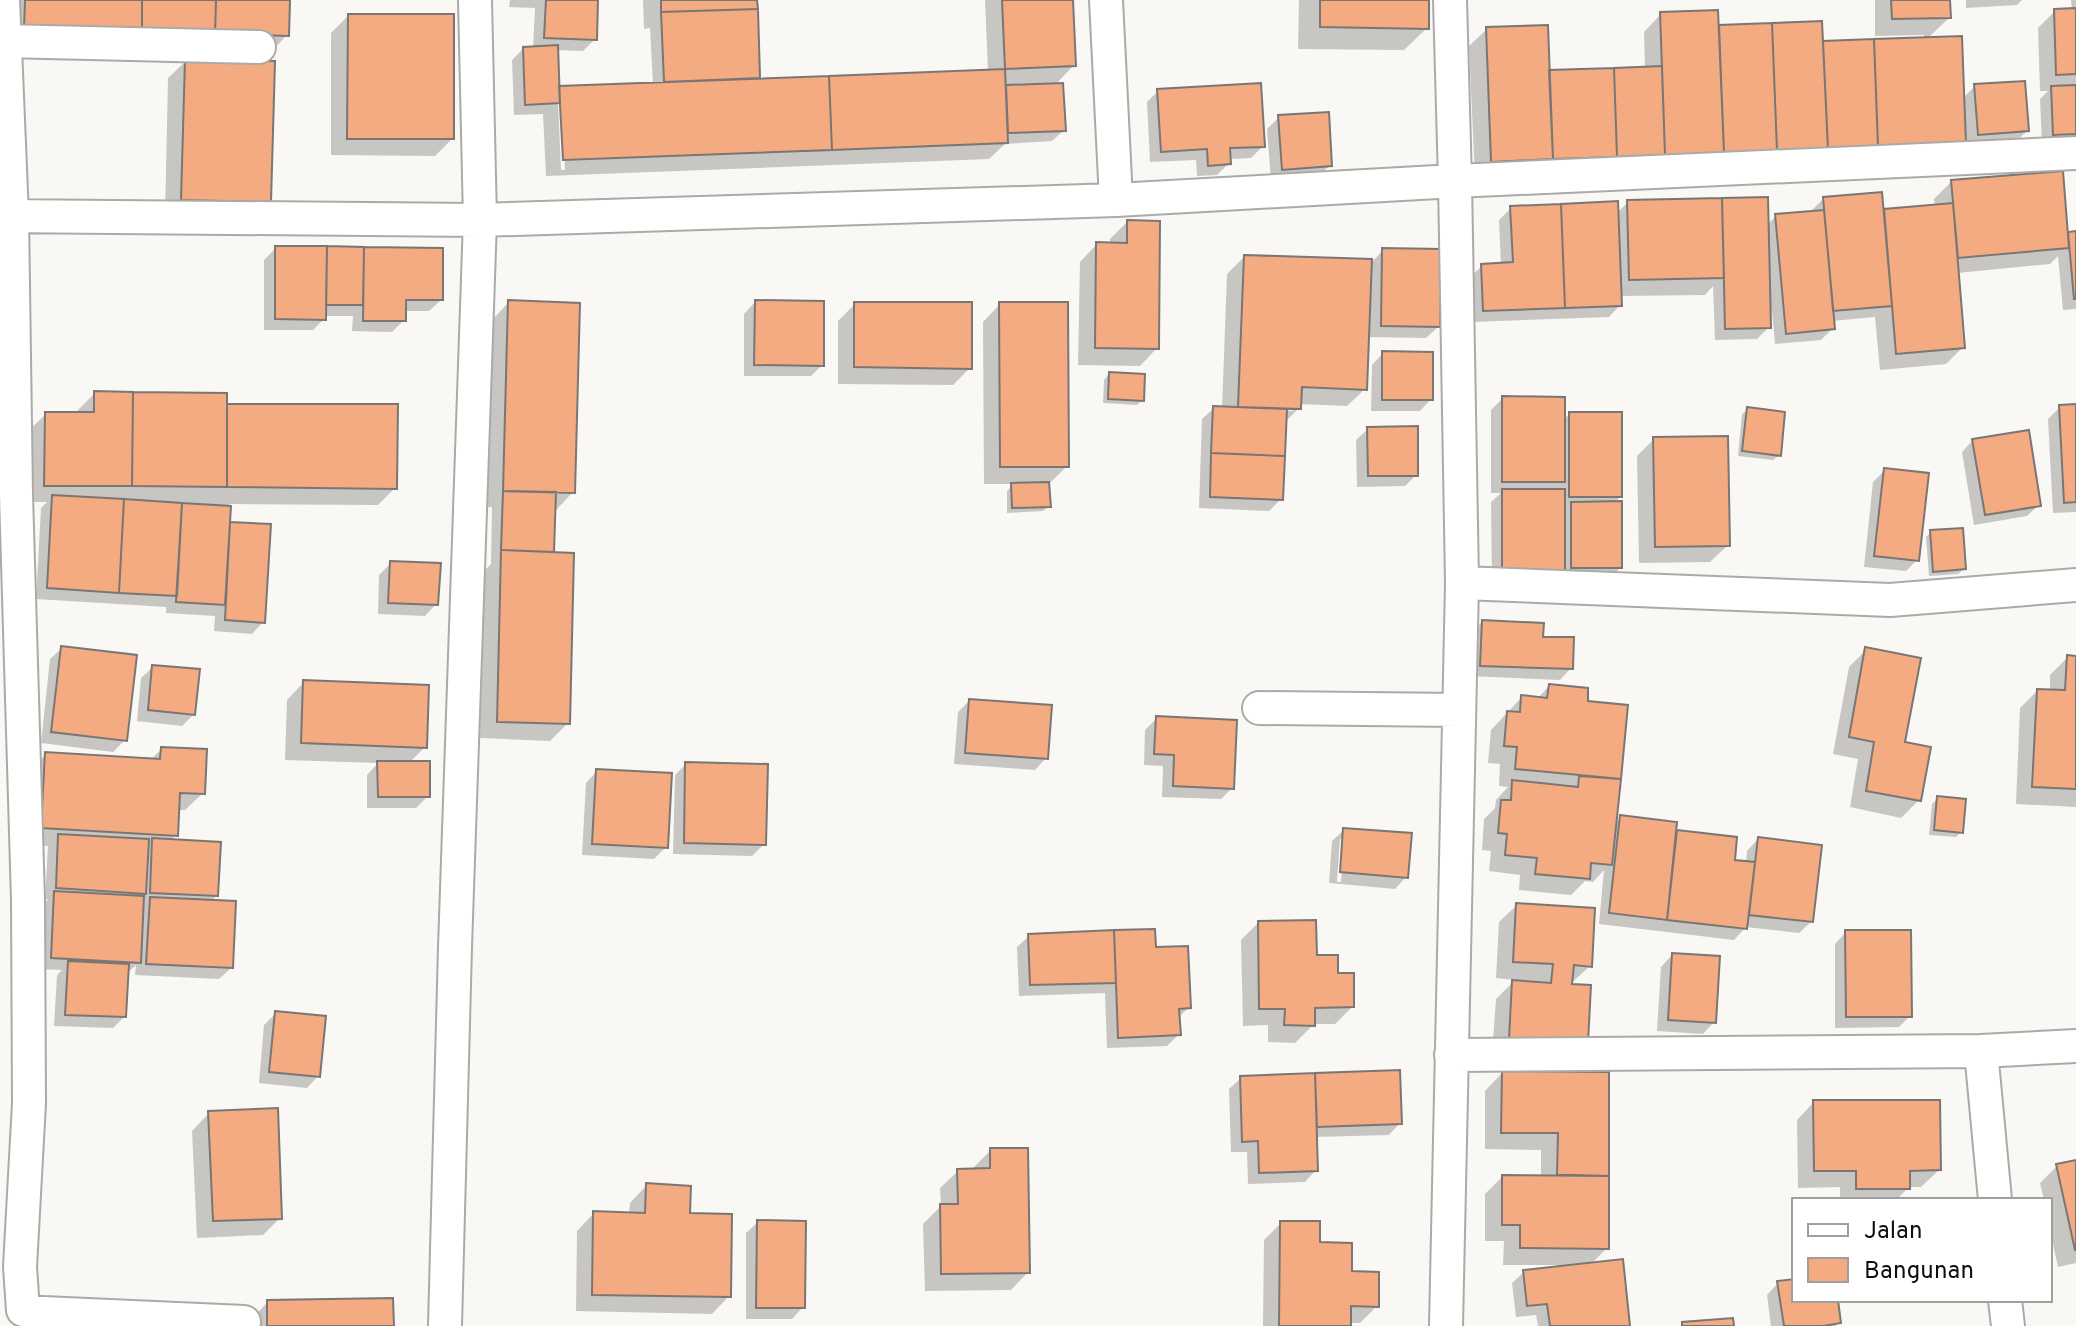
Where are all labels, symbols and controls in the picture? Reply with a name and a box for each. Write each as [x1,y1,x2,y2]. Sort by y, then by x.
legend [1792,1198,2052,1302]
text: Jalan [1864,1217,1922,1247]
text: Bangunan [1864,1257,1974,1287]

